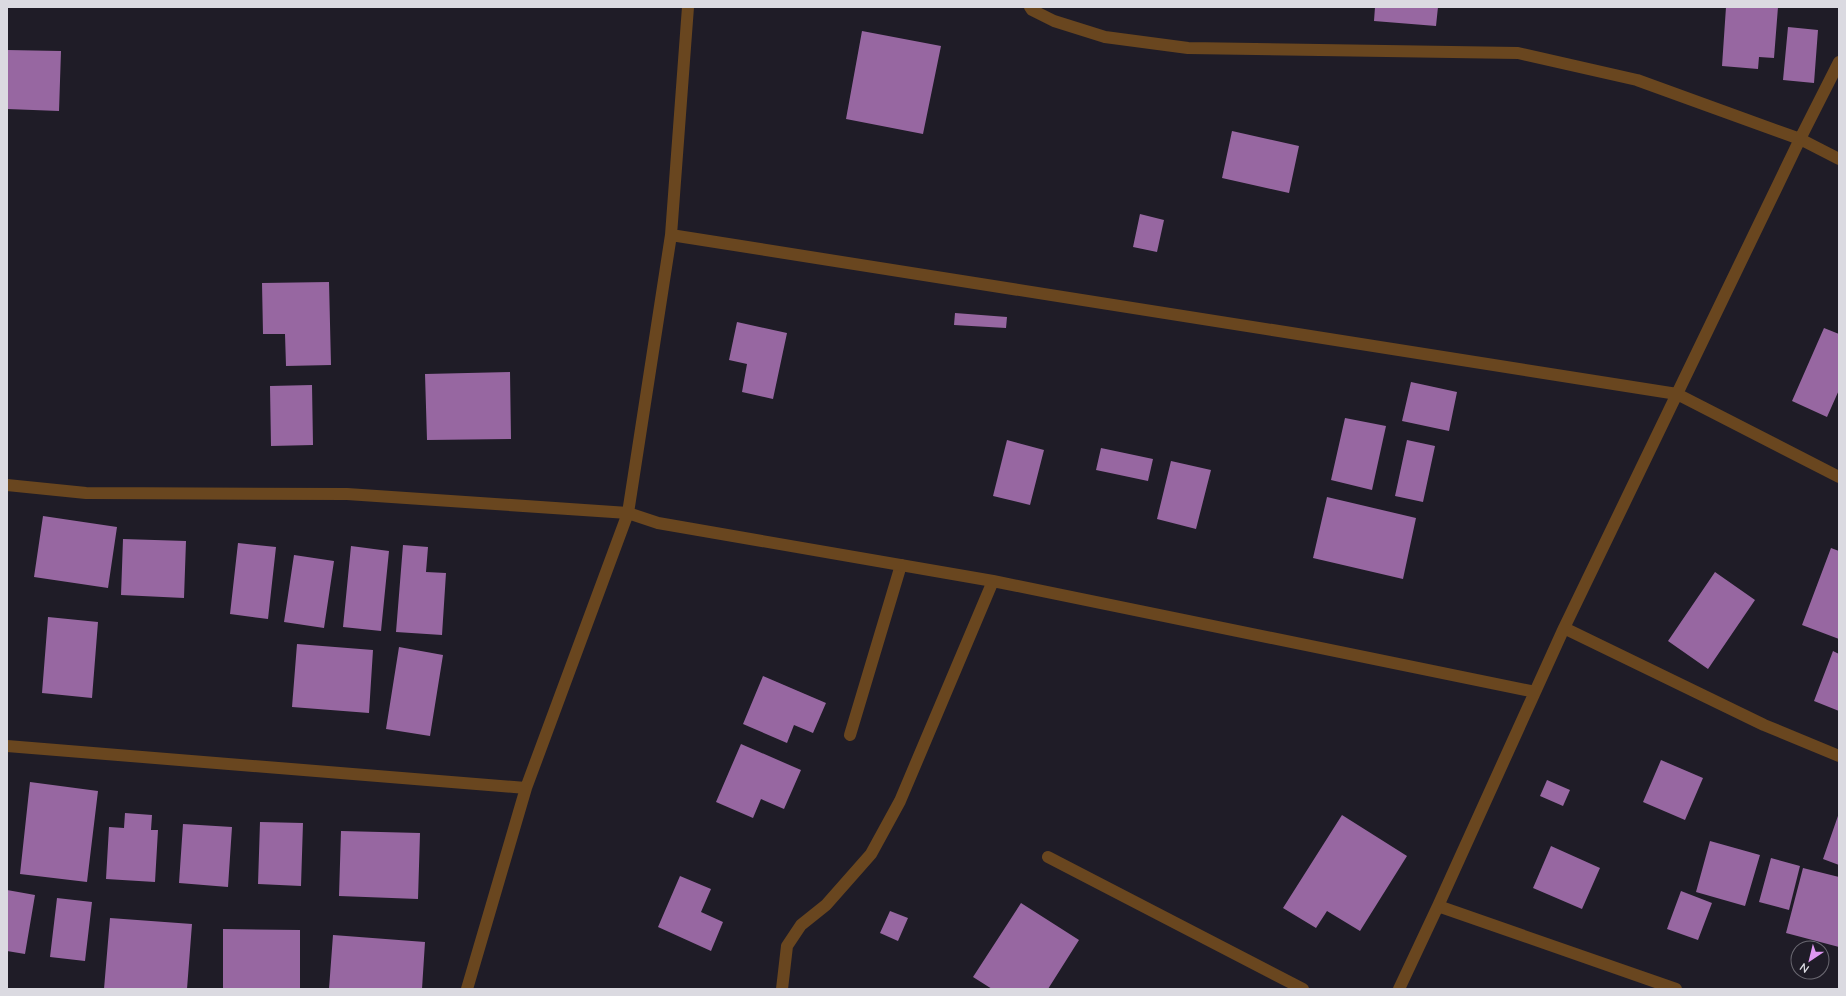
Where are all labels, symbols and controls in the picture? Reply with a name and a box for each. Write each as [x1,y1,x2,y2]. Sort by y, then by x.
north arrow [1790,940,1830,980]
text: N [1797,960,1812,976]

